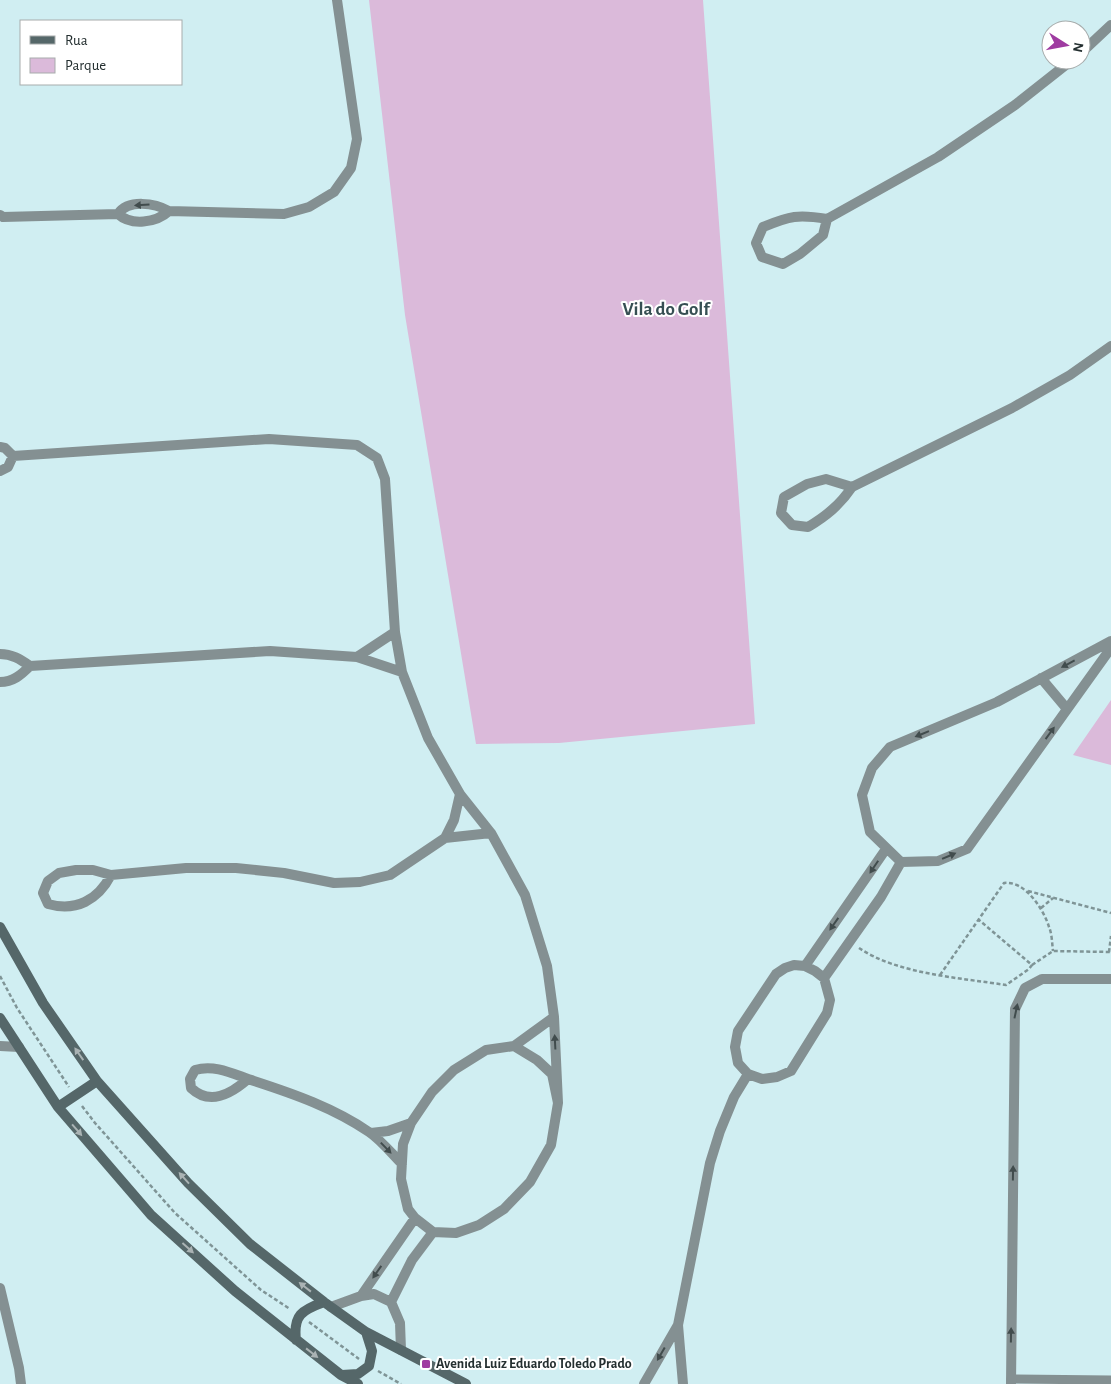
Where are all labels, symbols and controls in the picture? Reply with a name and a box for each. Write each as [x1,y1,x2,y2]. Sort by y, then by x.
legend [20,20,182,85]
north arrow [1041,20,1091,70]
text: Rua [65,33,88,48]
text: N [1070,41,1086,53]
text: Parque [65,58,106,73]
one-way arrow [134,201,150,209]
district label: Vila do Golf [622,300,711,319]
one-way arrow [1061,660,1075,668]
one-way arrow [1045,726,1055,739]
one-way arrow [914,730,929,738]
one-way arrow [942,852,956,860]
one-way arrow [869,860,879,873]
one-way arrow [829,918,839,931]
one-way arrow [1013,1002,1021,1018]
one-way arrow [551,1034,559,1050]
one-way arrow [74,1048,84,1061]
one-way arrow [71,1123,83,1135]
one-way arrow [380,1142,392,1154]
one-way arrow [1009,1165,1017,1181]
one-way arrow [178,1173,190,1185]
one-way arrow [181,1242,193,1254]
one-way arrow [372,1265,382,1279]
one-way arrow [299,1281,312,1292]
one-way arrow [1007,1327,1015,1343]
one-way arrow [305,1347,318,1358]
one-way arrow [656,1348,665,1361]
place label: Avenida Luiz Eduardo Toledo Prado [436,1357,632,1371]
marker: Avenida Luiz Eduardo Toledo Prado [420,1358,432,1370]

